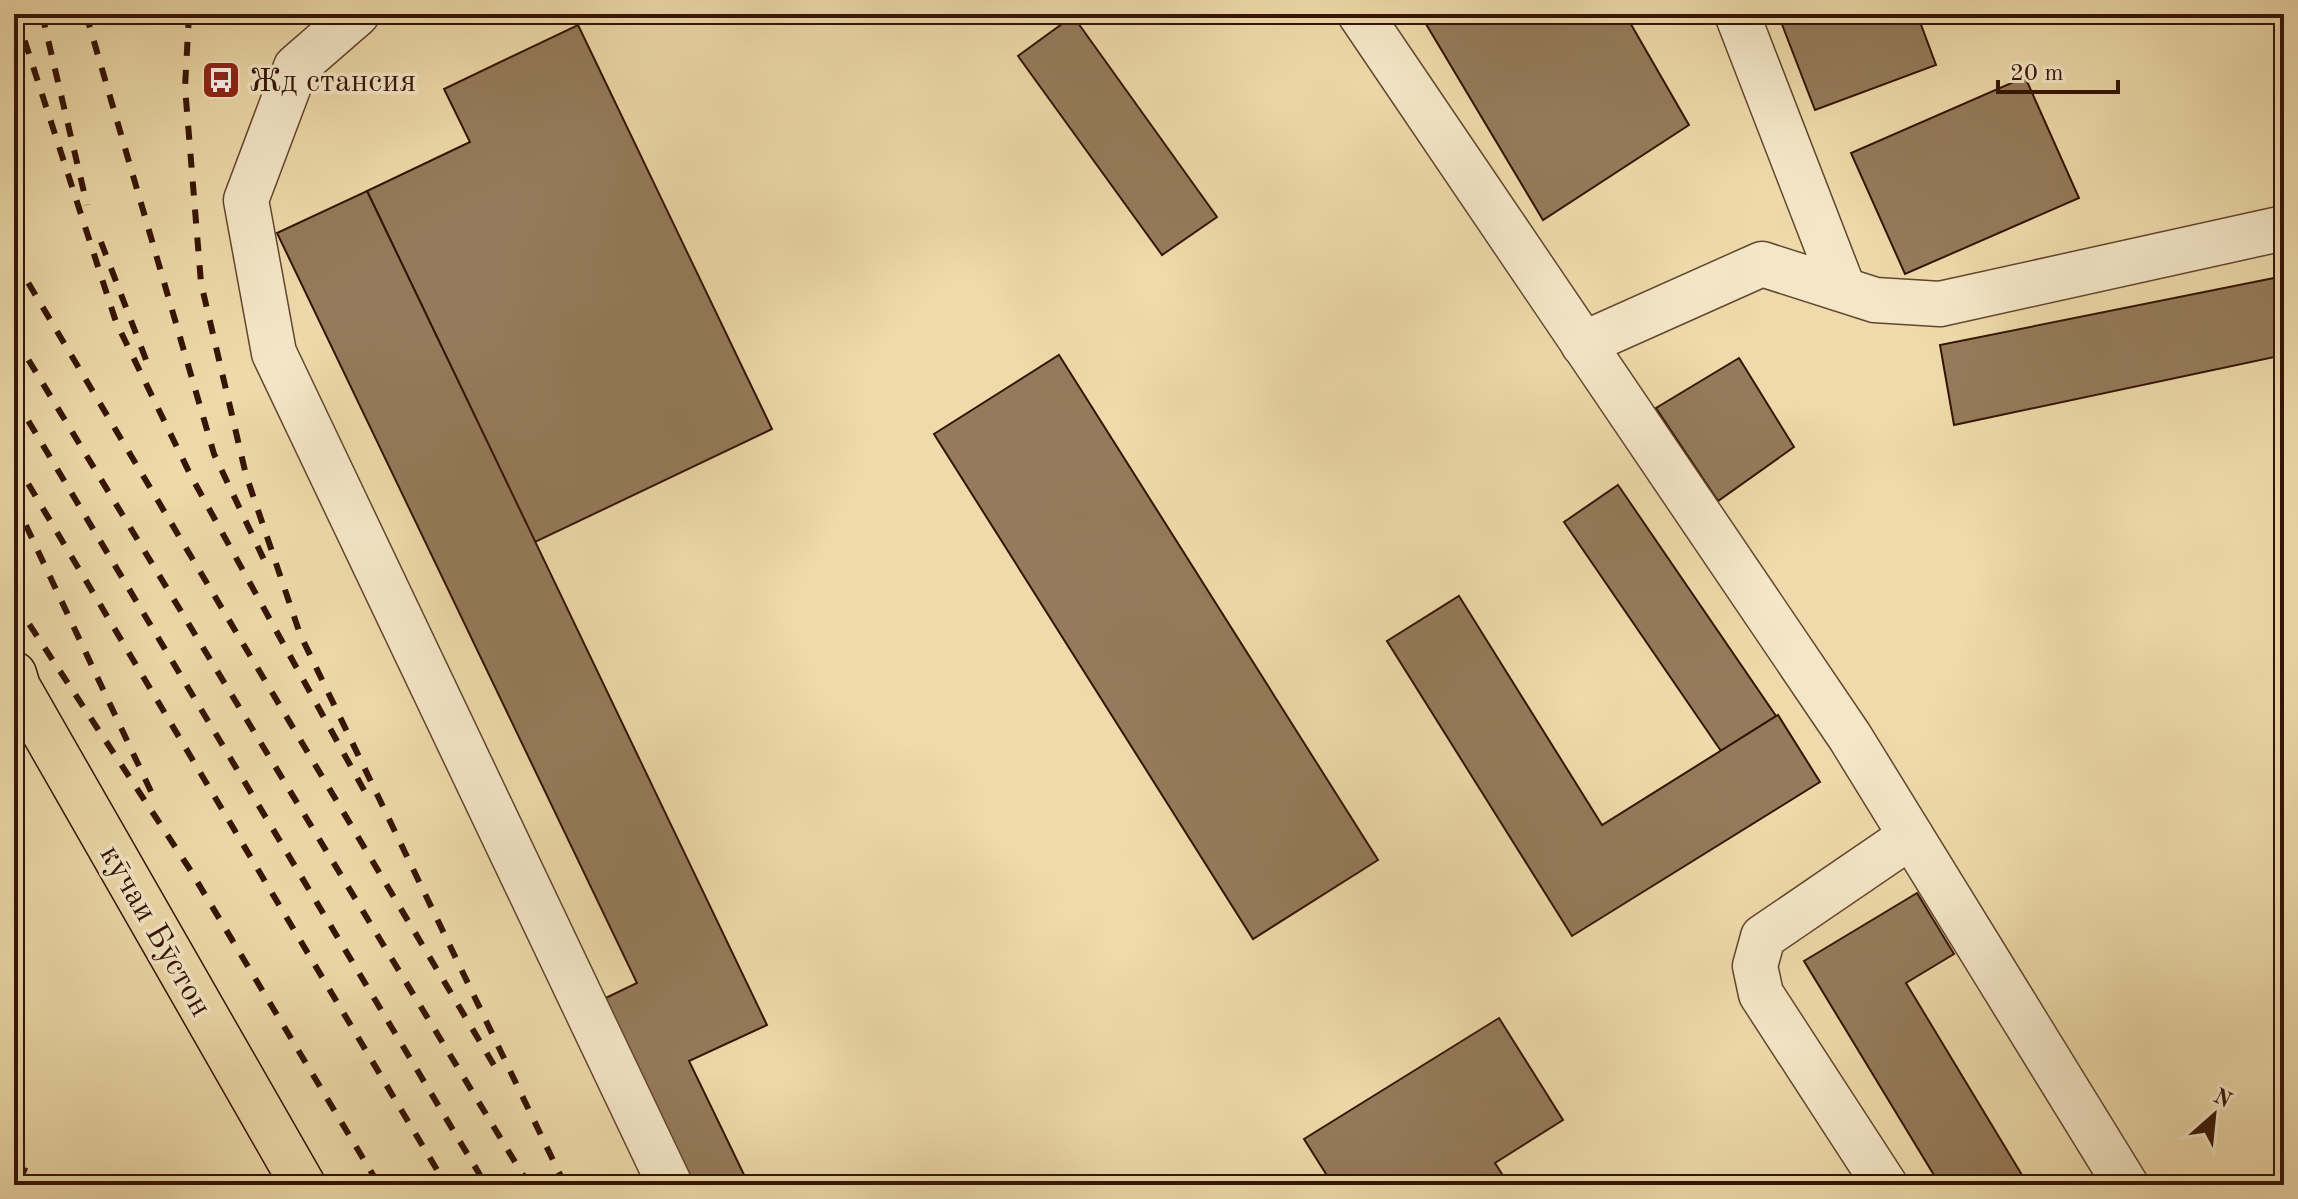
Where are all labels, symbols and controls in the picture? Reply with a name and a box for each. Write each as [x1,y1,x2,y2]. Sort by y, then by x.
scale bar [1998,44,2118,94]
bus stop icon: Жд стансия [200,59,242,101]
text: 20 m [2010,62,2064,86]
place label: Жд стансия [249,67,416,99]
street label: кӯчаи Бӯстон [93,841,216,1022]
north arrow [2174,1075,2254,1155]
text: N [2210,1085,2235,1113]

